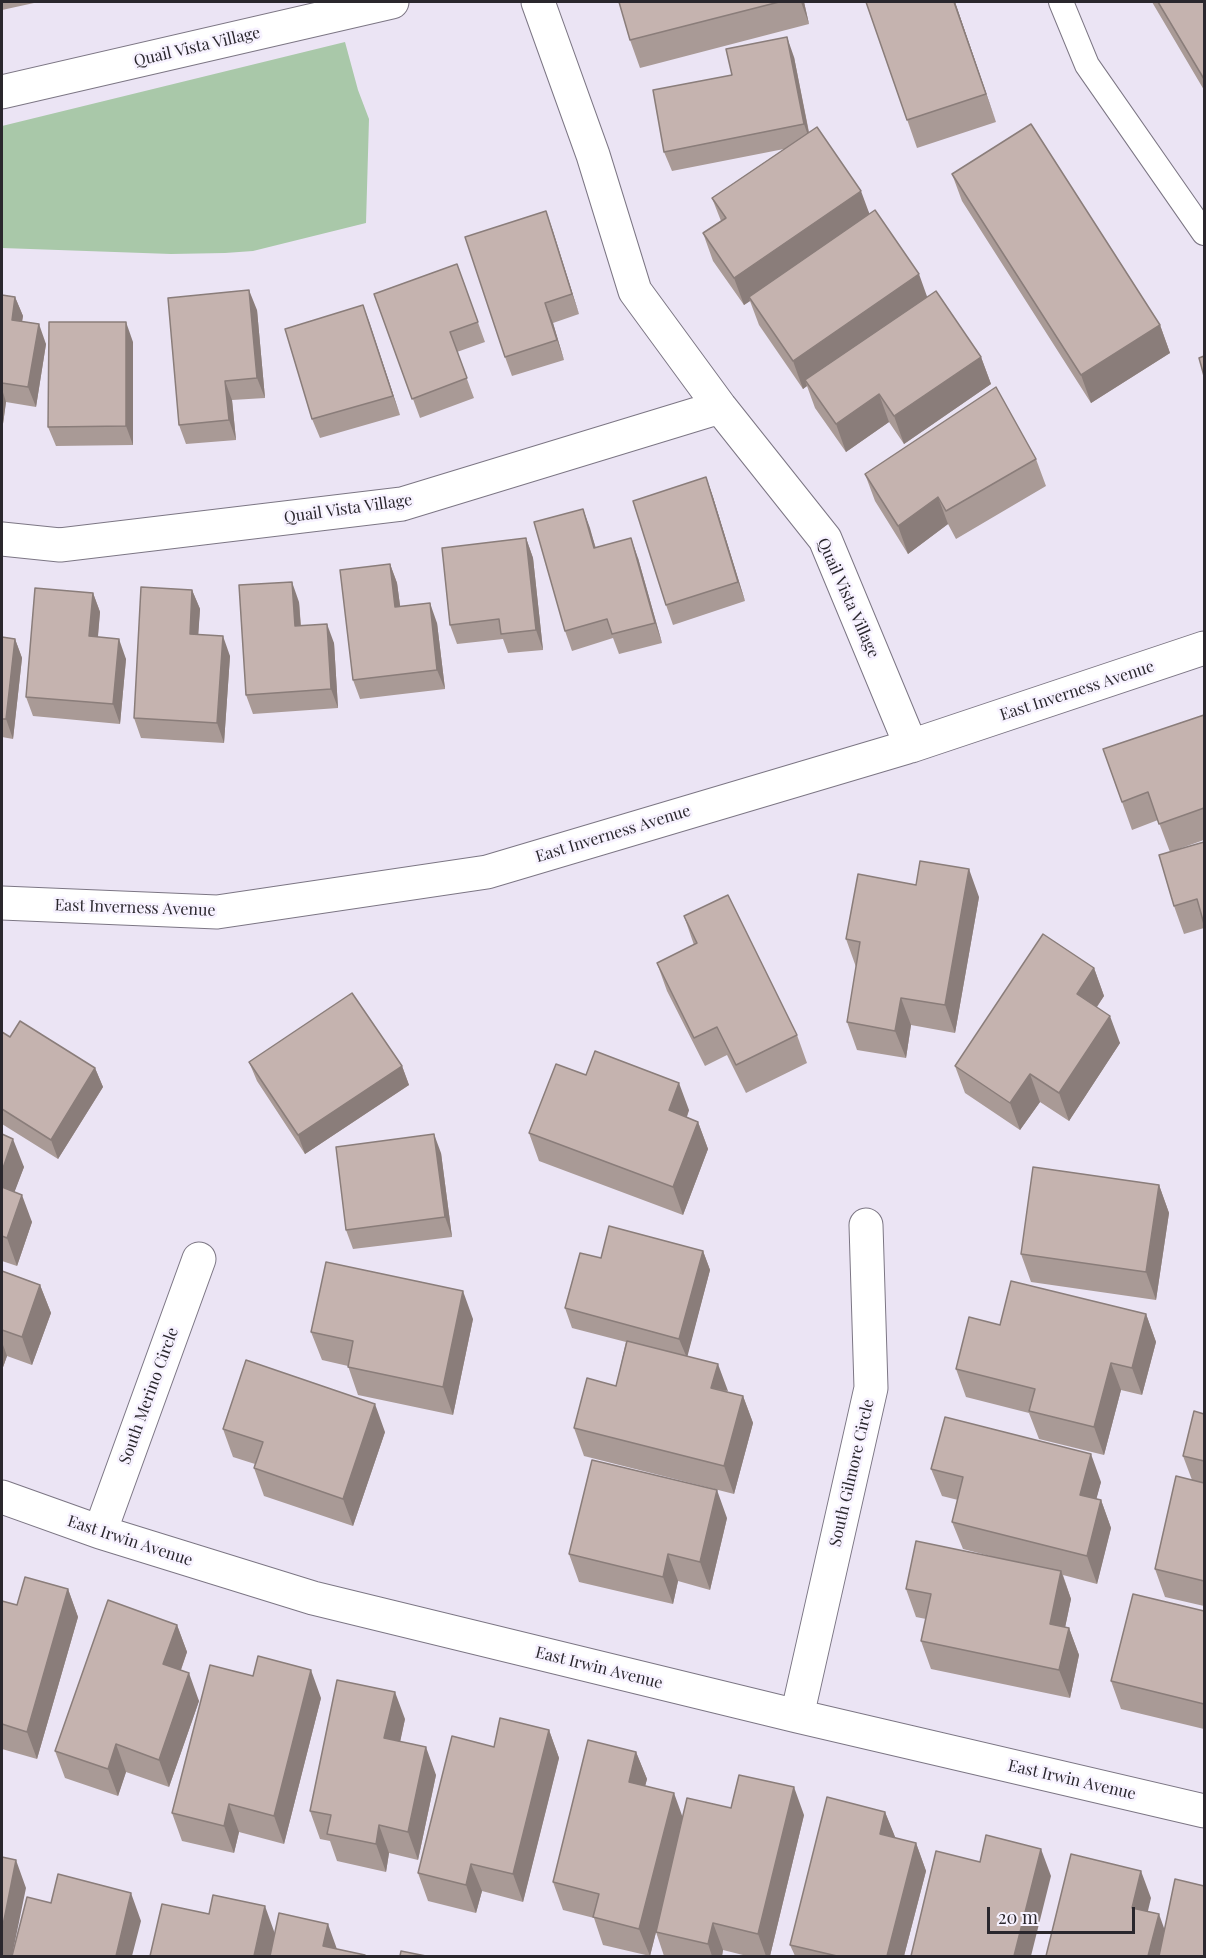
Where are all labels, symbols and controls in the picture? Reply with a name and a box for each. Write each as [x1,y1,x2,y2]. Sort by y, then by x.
street label: Quail Vista Village [132,23,262,71]
street label: Quail Vista Village [283,490,413,528]
street label: Quail Vista Village [813,535,883,661]
street label: East Inverness Avenue [997,657,1157,725]
street label: East Inverness Avenue [533,801,693,867]
street label: East Inverness Avenue [54,896,216,920]
street label: South Merino Circle [115,1325,183,1467]
street label: South Gilmore Circle [826,1397,878,1549]
street label: East Irwin Avenue [65,1512,195,1570]
street label: East Irwin Avenue [533,1643,665,1693]
street label: East Irwin Avenue [1006,1756,1138,1804]
scale bar [990,1895,1138,1933]
text: 20 m [998,1905,1038,1929]

